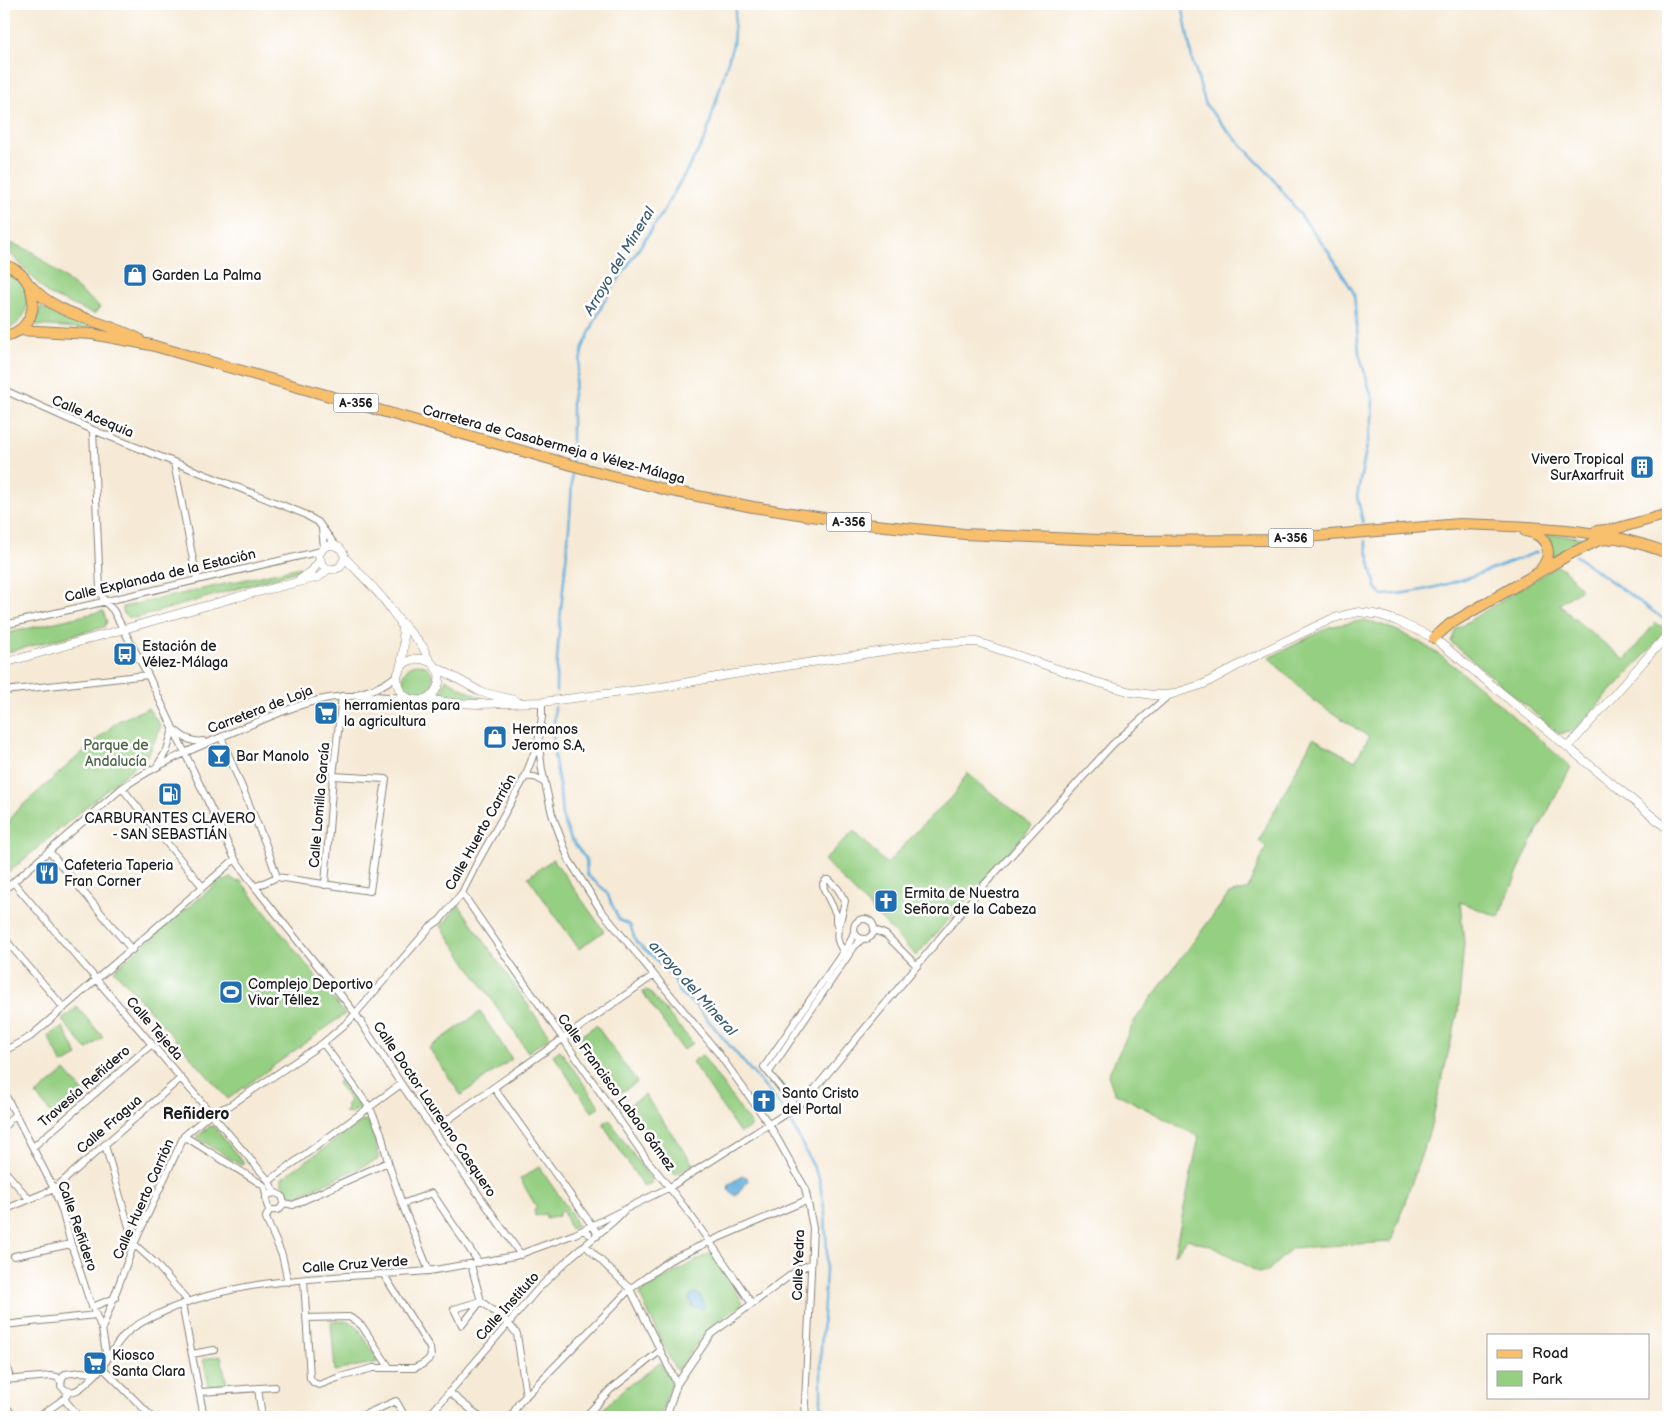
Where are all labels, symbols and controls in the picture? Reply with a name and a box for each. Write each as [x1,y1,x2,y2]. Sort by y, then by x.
water label: Arroyo del Mineral [579,203,660,320]
shop icon: Garden La Palma [122,262,148,288]
place label: Garden La Palma [152,267,261,284]
street label: Calle Acequia [49,392,136,441]
road number: A-356 [334,393,378,412]
street label: Carretera de Casabermeja a Vélez-Málaga [421,401,687,488]
place label: Vivero Tropical SurAxarfruit [1531,451,1625,484]
building icon: Vivero Tropical SurAxarfruit [1629,454,1655,480]
road number: A-356 [826,512,872,532]
road number: A-356 [1268,528,1314,548]
street label: Calle Explanada de la Estación [63,545,258,606]
place label: Estación de Vélez-Málaga [142,638,228,671]
bus stop icon: Estación de Vélez-Málaga [112,641,138,667]
street label: Carretera de Loja [205,682,315,737]
place label: herramientas para la agricultura [344,697,460,730]
supermarket icon: herramientas para la agricultura [313,700,339,726]
place label: Hermanos Jeromo S.A, [512,721,585,754]
shop icon: Hermanos Jeromo S.A, [482,724,508,750]
park label: Parque de Andalucía [83,737,149,770]
street label: Calle Lomilla García [306,741,333,869]
bar icon: Bar Manolo [206,743,232,769]
place label: Bar Manolo [236,748,309,765]
street label: Calle Huerto Carrión [441,771,520,893]
fuel station icon: CARBURANTES CLAVERO - SAN SEBASTIÁN [157,781,183,807]
place label: CARBURANTES CLAVERO - SAN SEBASTIÁN [84,810,256,843]
place label: Cafeteria Taperia Fran Corner [64,857,173,890]
restaurant icon: Cafeteria Taperia Fran Corner [34,860,60,886]
place label: Ermita de Nuestra Señora de la Cabeza [904,885,1037,918]
church icon: Ermita de Nuestra Señora de la Cabeza [873,888,899,914]
water label: arroyo del Mineral [645,937,741,1041]
place label: Complejo Deportivo Vivar Téllez [248,976,373,1009]
sports icon: Complejo Deportivo Vivar Téllez [218,979,244,1005]
street label: Calle Tejeda [122,993,187,1064]
street label: Calle Francisco Labao Gámez [554,1010,679,1174]
street label: Calle Doctor Laureano Casquero [369,1018,500,1200]
street label: Travesía Reñidero [35,1042,134,1131]
place label: Santo Cristo del Portal [782,1085,859,1118]
church icon: Santo Cristo del Portal [751,1088,777,1114]
street label: Calle Fragua [73,1091,146,1157]
district label: Reñidero [163,1105,229,1124]
street label: Calle Huerto Carrión [109,1136,178,1262]
street label: Calle Reñidero [54,1179,101,1274]
street label: Calle Yedra [789,1229,808,1301]
street label: Calle Cruz Verde [302,1252,408,1277]
street label: Calle Instituto [472,1268,543,1344]
legend [1487,1334,1650,1398]
text: Road [1532,1344,1568,1363]
place label: Kiosco Santa Clara [112,1347,186,1380]
supermarket icon: Kiosco Santa Clara [82,1350,108,1376]
text: Park [1532,1370,1563,1389]

